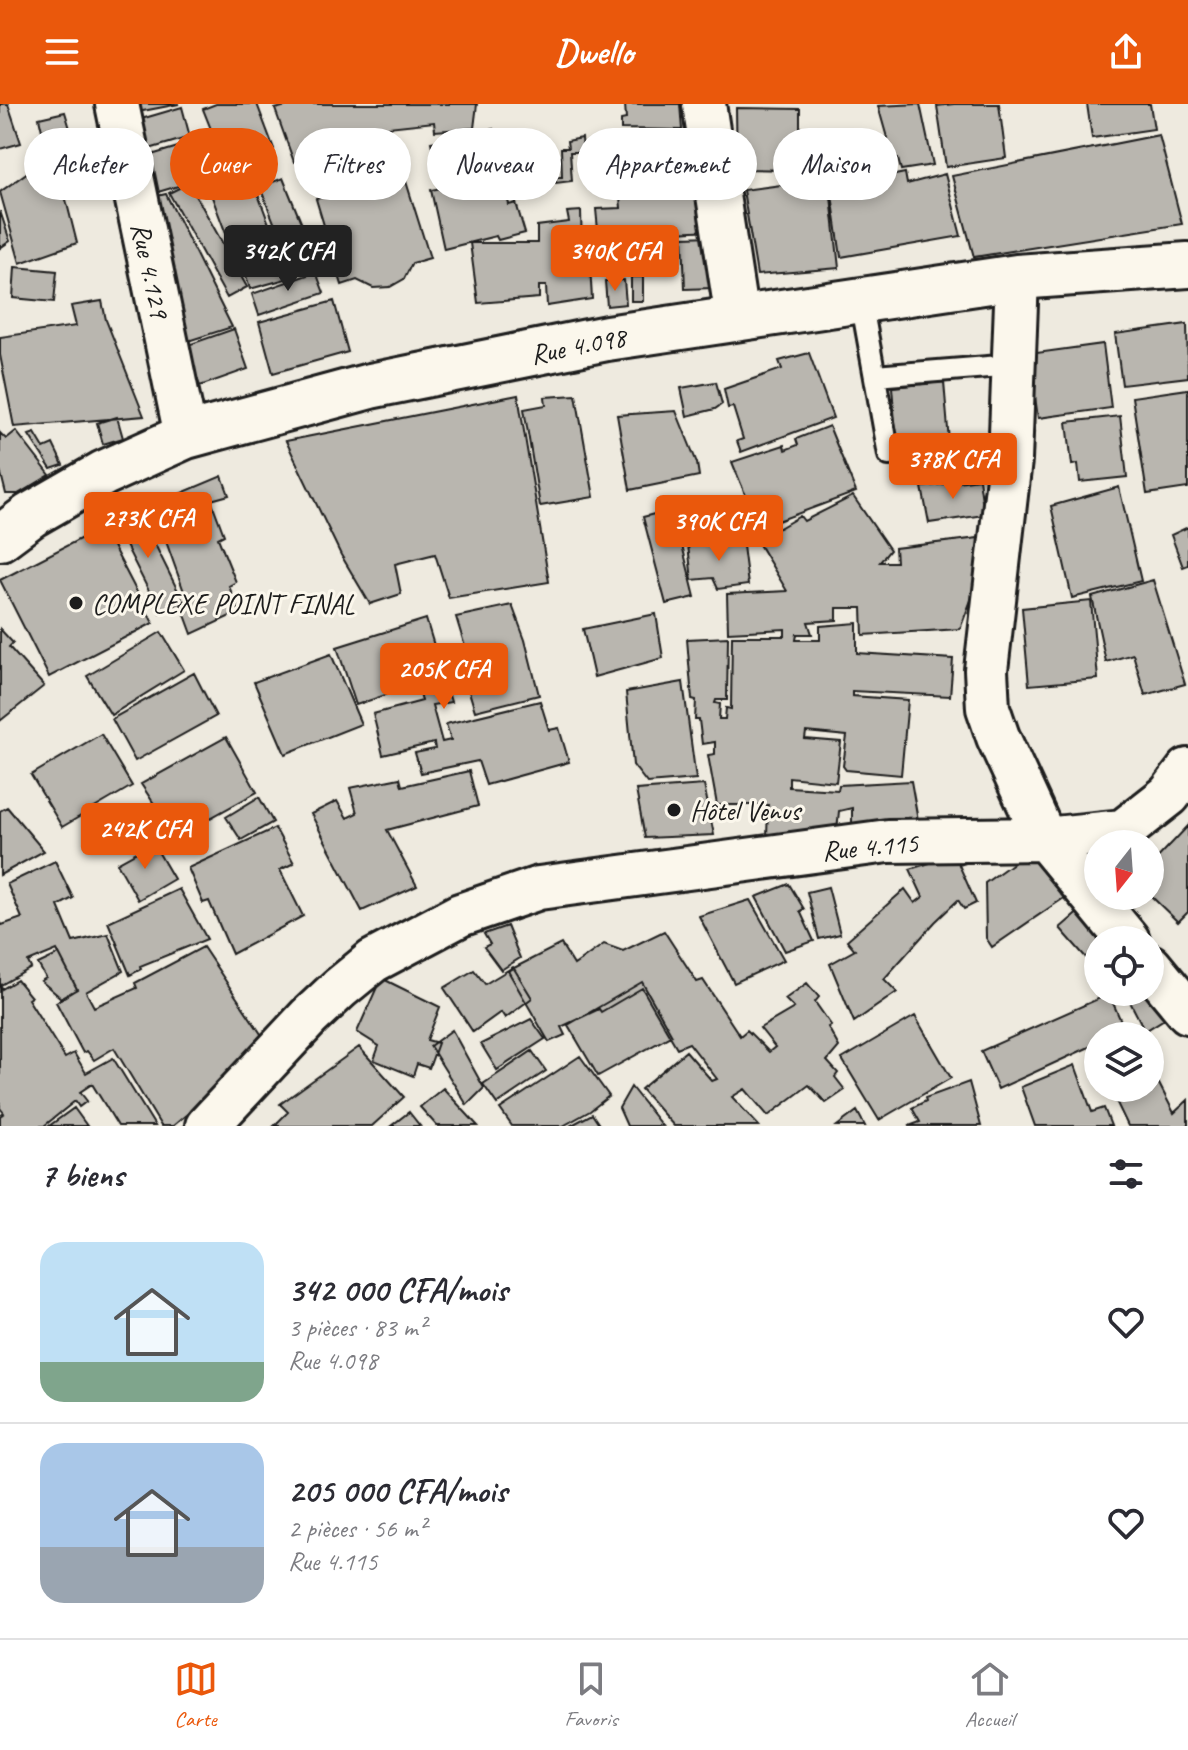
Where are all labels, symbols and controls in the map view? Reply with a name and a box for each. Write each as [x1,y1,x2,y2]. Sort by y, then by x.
text: Dwello [555,29,633,75]
icon: menu [40,30,84,74]
icon: share [1104,30,1148,74]
chip: Acheter [24,128,154,200]
chip: Louer [170,128,278,200]
chip: Filtres [294,128,411,200]
chip: Nouveau [427,128,561,200]
chip: Appartement [577,128,757,200]
chip: Maison [773,128,898,200]
street label: Rue 4.129 [123,219,178,323]
pin: 342K CFA [205,225,371,293]
pin: 340K CFA [532,225,698,293]
text: 342K CFA [242,234,334,267]
text: 340K CFA [569,234,661,267]
street label: Rue 4.098 [527,319,631,372]
pin: 378K CFA [870,433,1036,501]
text: 378K CFA [907,442,999,475]
pin: 273K CFA [65,492,231,560]
pin: 390K CFA [636,495,802,563]
text: 273K CFA [102,501,194,534]
text: 390K CFA [673,504,765,537]
place label: COMPLEXE POINT FINAL [92,586,354,621]
marker: COMPLEXE POINT FINAL [67,594,85,612]
pin: 205K CFA [361,643,527,711]
text: 205K CFA [398,652,490,685]
place label: Hôtel Venus [690,793,802,828]
marker: Hôtel Venus [665,801,683,819]
pin: 242K CFA [62,803,228,871]
text: 242K CFA [99,812,191,845]
street label: Rue 4.115 [821,825,921,868]
north arrow [1084,830,1164,910]
map controls [1084,830,1164,1102]
button: locate [1084,926,1164,1006]
button: layers [1084,1022,1164,1102]
icon: filters [1104,1152,1148,1196]
text: 7 biens [40,1153,124,1196]
text: 342 000 CFA/mois [288,1268,507,1311]
icon: home [104,1274,200,1370]
icon: heart [1104,1300,1148,1344]
text: 3 pièces · 83 m² [288,1311,426,1344]
text: Rue 4.098 [288,1344,378,1377]
text: 205 000 CFA/mois [288,1469,507,1512]
icon: home [104,1475,200,1571]
icon: heart [1104,1501,1148,1545]
text: 2 pièces · 56 m² [288,1512,426,1545]
text: Rue 4.115 [288,1545,378,1578]
tab: Carte [174,1657,218,1733]
tab: Favoris [565,1657,618,1733]
tab: Accueil [965,1657,1014,1733]

